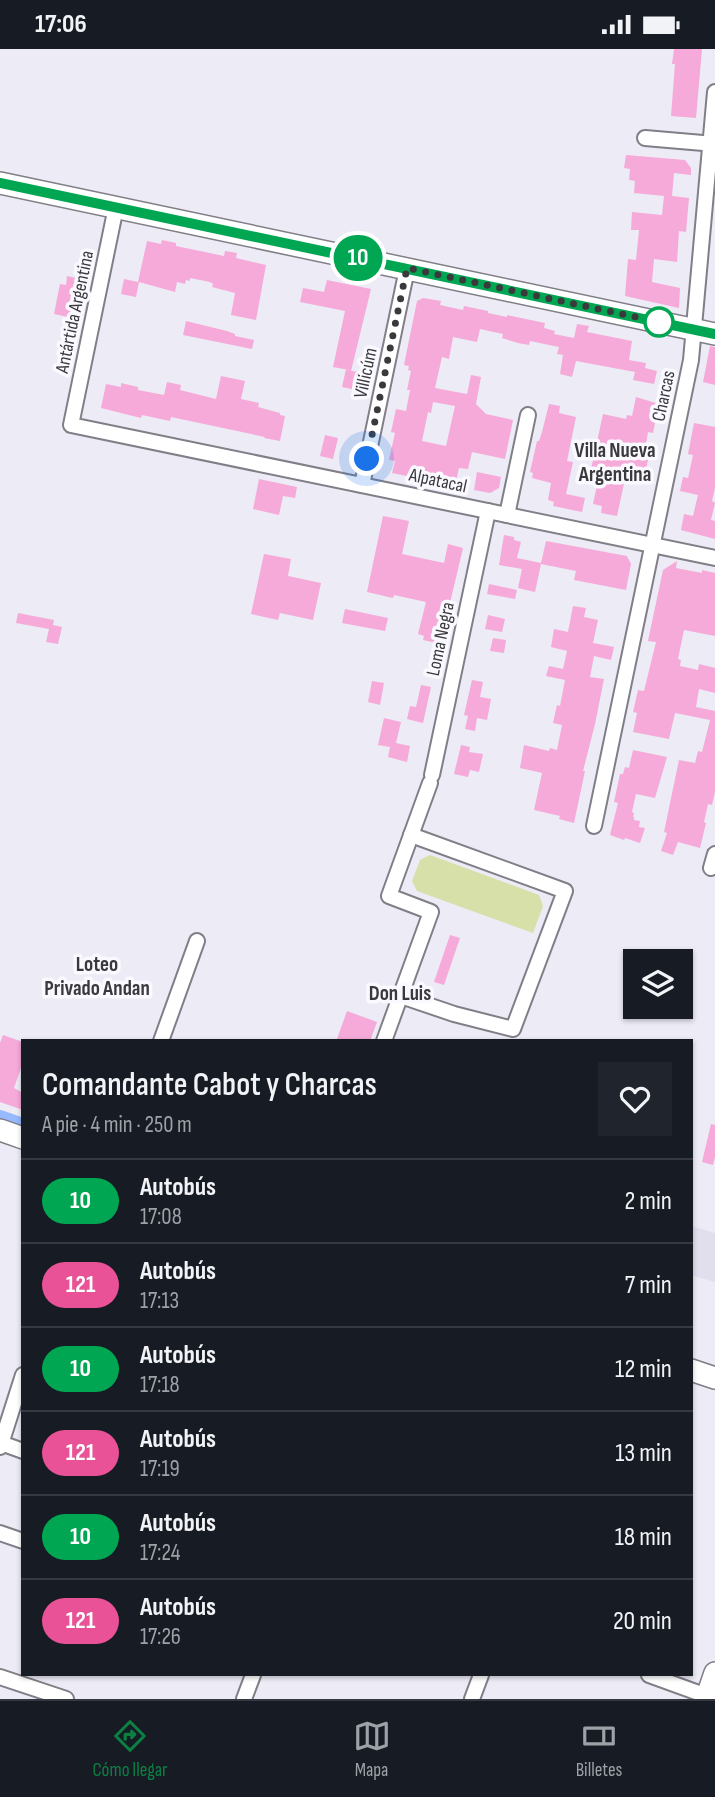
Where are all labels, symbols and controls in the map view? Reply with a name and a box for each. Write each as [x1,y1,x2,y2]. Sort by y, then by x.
text: 17:06 [35,9,87,40]
line badge: 10 [326,235,390,281]
text: 10 [348,243,368,272]
street label: Antártida Argentina [51,249,99,376]
unlabelled marker [644,307,674,337]
street label: Villicúm [349,346,383,400]
street label: Charcas [647,368,681,423]
district label: Villa Nueva Argentina [574,438,656,487]
your location [349,441,384,476]
street label: Alpatacal [406,463,469,498]
street label: Loma Negra [422,600,460,678]
map controls [623,949,693,1019]
button: layers [623,949,693,1019]
district label: Loteo Privado Andan [44,952,150,1001]
district label: Don Luis [369,981,431,1006]
button: heart [598,1062,672,1136]
text: Comandante Cabot y Charcas [42,1065,377,1105]
text: A pie · 4 min · 250 m [42,1111,192,1139]
text: Autobús [140,1172,216,1203]
text: 10 [70,1186,91,1215]
text: 2 min [624,1186,672,1217]
text: 17:08 [140,1203,182,1231]
text: Autobús [140,1256,216,1287]
text: 121 [66,1270,95,1299]
text: 7 min [625,1270,672,1301]
text: 17:13 [140,1287,179,1315]
text: Autobús [140,1340,216,1371]
text: 10 [70,1354,91,1383]
text: 12 min [615,1354,672,1385]
text: 17:18 [140,1371,180,1399]
text: Autobús [140,1424,216,1455]
text: 121 [66,1438,95,1467]
text: 13 min [615,1438,672,1469]
text: 17:19 [140,1455,180,1483]
text: Autobús [140,1508,216,1539]
text: 10 [70,1522,91,1551]
text: 18 min [615,1522,672,1553]
text: 17:24 [140,1539,180,1567]
text: Autobús [140,1592,216,1623]
text: 121 [66,1606,95,1635]
text: 20 min [613,1606,672,1637]
text: 17:26 [140,1623,181,1651]
tab: Cómo llegar [93,1717,167,1782]
tab: Mapa [353,1717,391,1782]
tab: Billetes [576,1717,622,1782]

